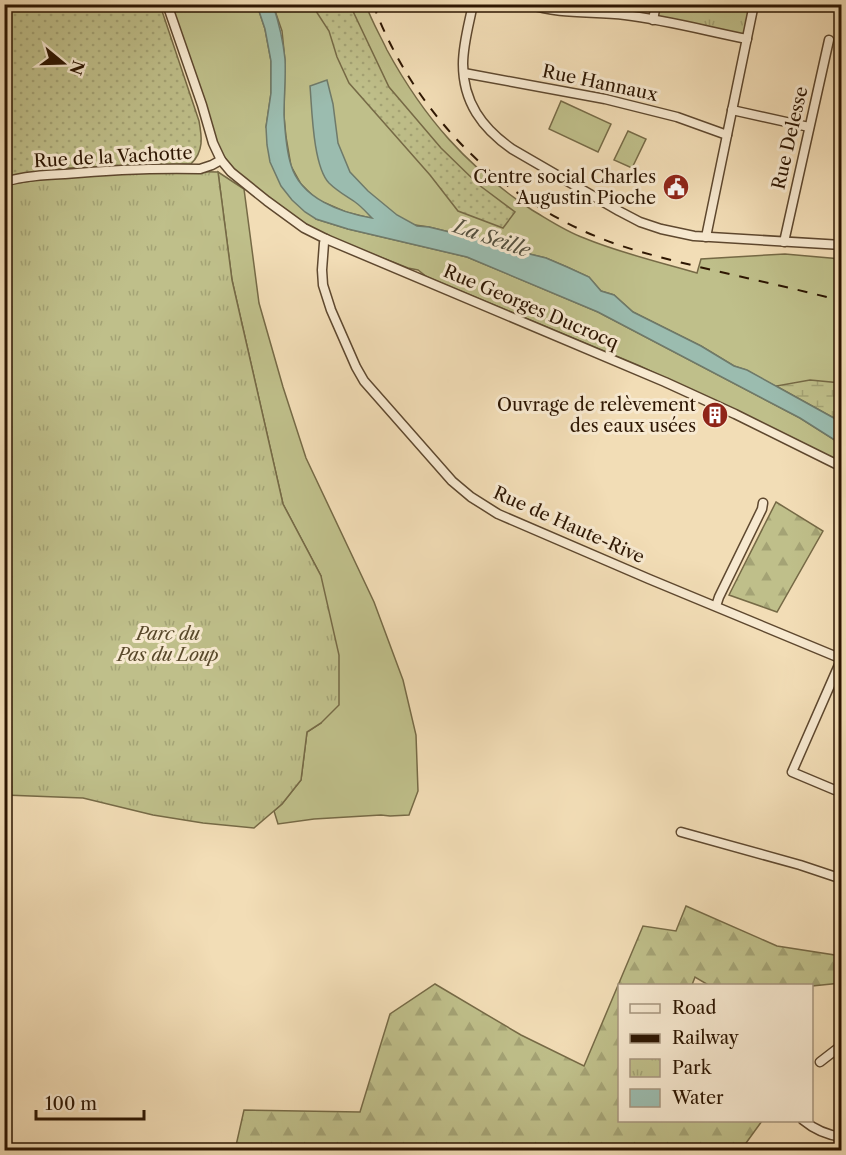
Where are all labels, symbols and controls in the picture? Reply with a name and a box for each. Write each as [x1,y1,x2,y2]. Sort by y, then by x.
north arrow [33,33,93,93]
text: N [65,58,89,78]
street label: Rue Hannaux [540,60,660,106]
street label: Rue Delesse [767,84,813,192]
street label: Rue de la Vachotte [33,142,193,172]
place label: Centre social Charles Augustin Pioche [473,166,656,209]
public building icon: Centre social Charles Augustin Pioche [661,172,691,202]
water label: La Seille [449,213,535,263]
street label: Rue Georges Ducrocq [440,260,622,354]
place label: Ouvrage de relèvement des eaux usées [497,394,697,437]
building icon: Ouvrage de relèvement des eaux usées [700,400,730,430]
street label: Rue de Haute-Rive [490,482,648,568]
park label: Parc du Pas du Loup [115,623,219,666]
legend [618,984,813,1122]
text: Road [672,997,717,1019]
text: Railway [672,1027,740,1049]
text: Park [672,1057,713,1079]
scale bar [36,1083,144,1121]
text: Water [671,1087,724,1109]
text: 100 m [45,1093,97,1115]

